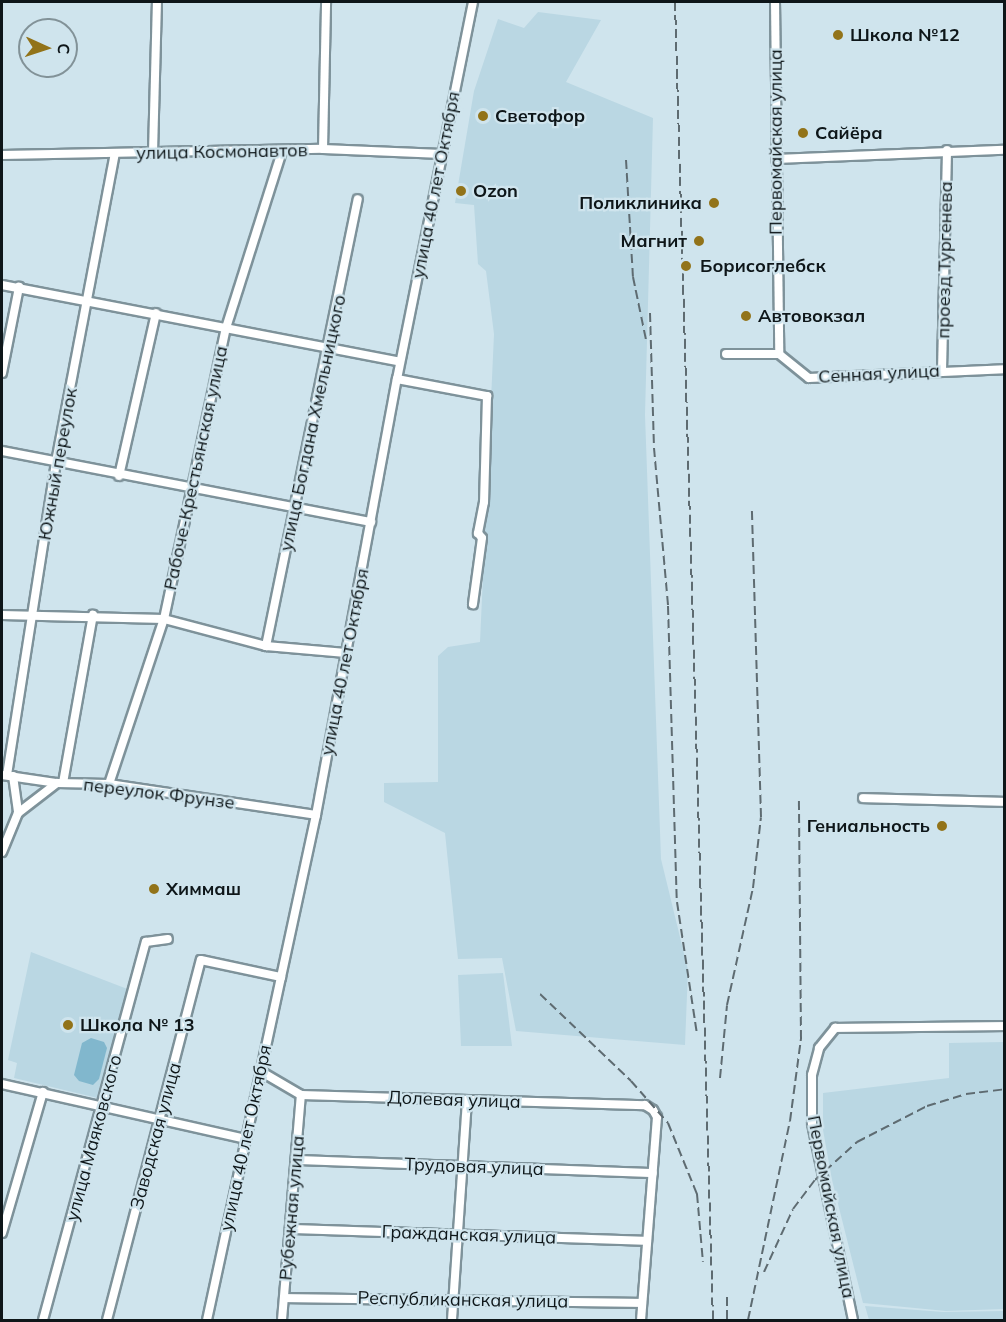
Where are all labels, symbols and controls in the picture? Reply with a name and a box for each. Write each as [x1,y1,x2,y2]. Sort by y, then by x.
north arrow [18,18,78,78]
place label: Школа №12 [850,24,960,46]
marker: Школа №12 [831,28,845,42]
text: С [54,43,74,55]
street label: Первомайская улица [765,49,787,235]
street label: улица 40 лет Октября [407,90,465,280]
place label: Светофор [495,105,585,127]
marker: Светофор [476,109,490,123]
place label: Сайёра [815,122,883,144]
marker: Сайёра [796,126,810,140]
street label: улица Космонавтов [136,140,308,164]
place label: Ozon [473,180,518,202]
street label: проезд Тургенева [933,181,957,339]
marker: Ozon [454,184,468,198]
place label: Поликлиника [579,192,702,214]
marker: Поликлиника [707,196,721,210]
place label: Магнит [621,230,687,252]
marker: Магнит [692,234,706,248]
place label: Борисоглебск [700,255,826,277]
marker: Борисоглебск [677,257,695,275]
street label: улица Богдана Хмельницкого [275,293,351,553]
place label: Автовокзал [758,305,865,327]
marker: Автовокзал [739,309,753,323]
street label: Рабоче-Крестьянская улица [160,344,232,592]
street label: Сенная улица [818,360,940,388]
street label: Южный переулок [34,386,82,542]
street label: улица 40 лет Октября [316,567,374,757]
street label: переулок Фрунзе [82,774,236,814]
place label: Гениальность [807,815,930,837]
marker: Гениальность [935,819,949,833]
place label: Химмаш [166,878,241,900]
marker: Химмаш [147,882,161,896]
place label: Школа № 13 [80,1014,195,1036]
marker: Школа № 13 [61,1018,75,1032]
street label: улица 40 лет Октября [216,1043,276,1233]
street label: улица Маяковского [61,1052,127,1224]
street label: Заводская улица [126,1060,186,1212]
street label: Долевая улица [387,1087,521,1113]
street label: Первомайская улица [803,1114,859,1300]
street label: Рубежная улица [275,1135,309,1281]
street label: Трудовая улица [404,1154,544,1180]
street label: Гражданская улица [381,1221,557,1249]
street label: Республиканская улица [357,1287,569,1313]

